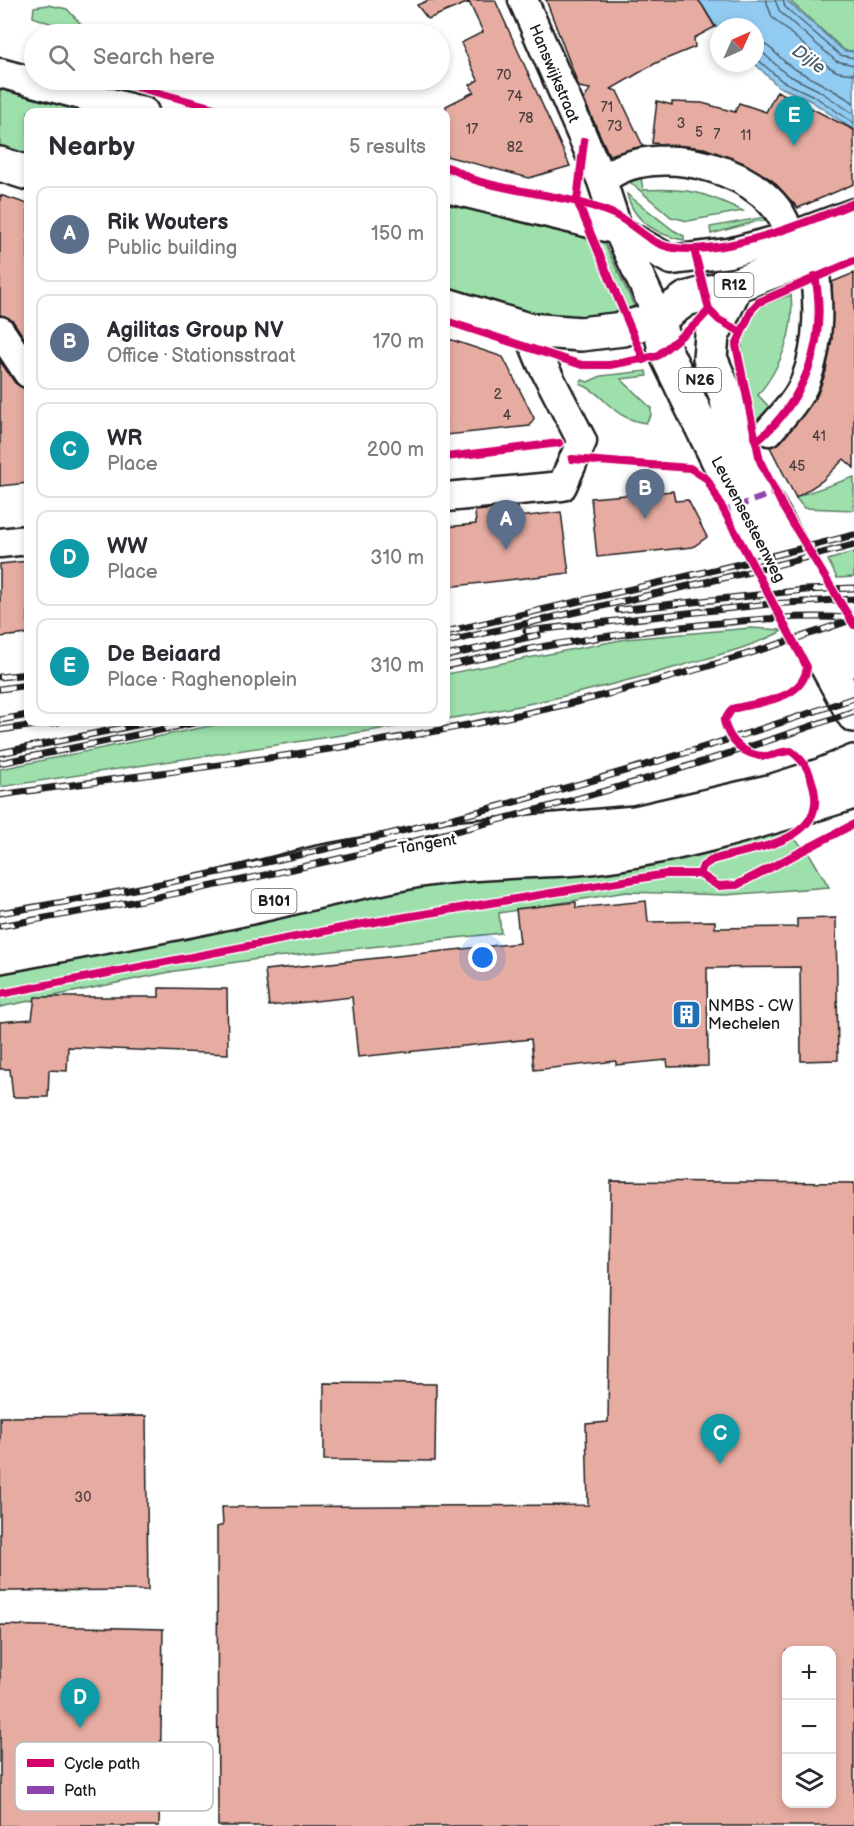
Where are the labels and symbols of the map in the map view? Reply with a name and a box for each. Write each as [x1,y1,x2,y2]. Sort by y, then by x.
north arrow [710,18,764,72]
street label: Hanswijkstraat [524,22,583,126]
water label: Dijle [788,40,829,78]
house number: 70 [496,67,512,84]
house number: 74 [507,88,523,105]
pin: E [774,96,814,146]
house number: 71 [601,99,613,116]
house number: 78 [518,110,534,127]
house number: 3 [677,115,685,132]
house number: 73 [607,118,623,135]
house number: 17 [466,121,478,138]
house number: 5 [695,124,703,141]
house number: 7 [714,126,721,143]
house number: 11 [741,127,751,144]
house number: 82 [507,139,524,156]
road number: R12 [714,273,754,297]
road number: N26 [679,368,721,392]
house number: 2 [494,386,503,403]
house number: 4 [503,407,512,424]
house number: 41 [812,428,826,445]
street label: Leuvensesteenweg [706,453,789,586]
house number: 45 [789,458,805,475]
pin: B [626,470,664,519]
pin: A [486,500,526,550]
street label: Tangent [397,830,458,858]
road number: B101 [252,889,296,913]
your location [468,943,497,972]
place label: NMBS - CW Mechelen [708,997,794,1034]
building icon: NMBS - CW Mechelen [671,998,703,1030]
pin: C [700,1414,740,1464]
house number: 30 [75,1489,91,1506]
pin: D [60,1678,100,1728]
legend [15,1742,213,1811]
text: Cycle path [64,1755,140,1774]
text: Path [64,1782,96,1801]

